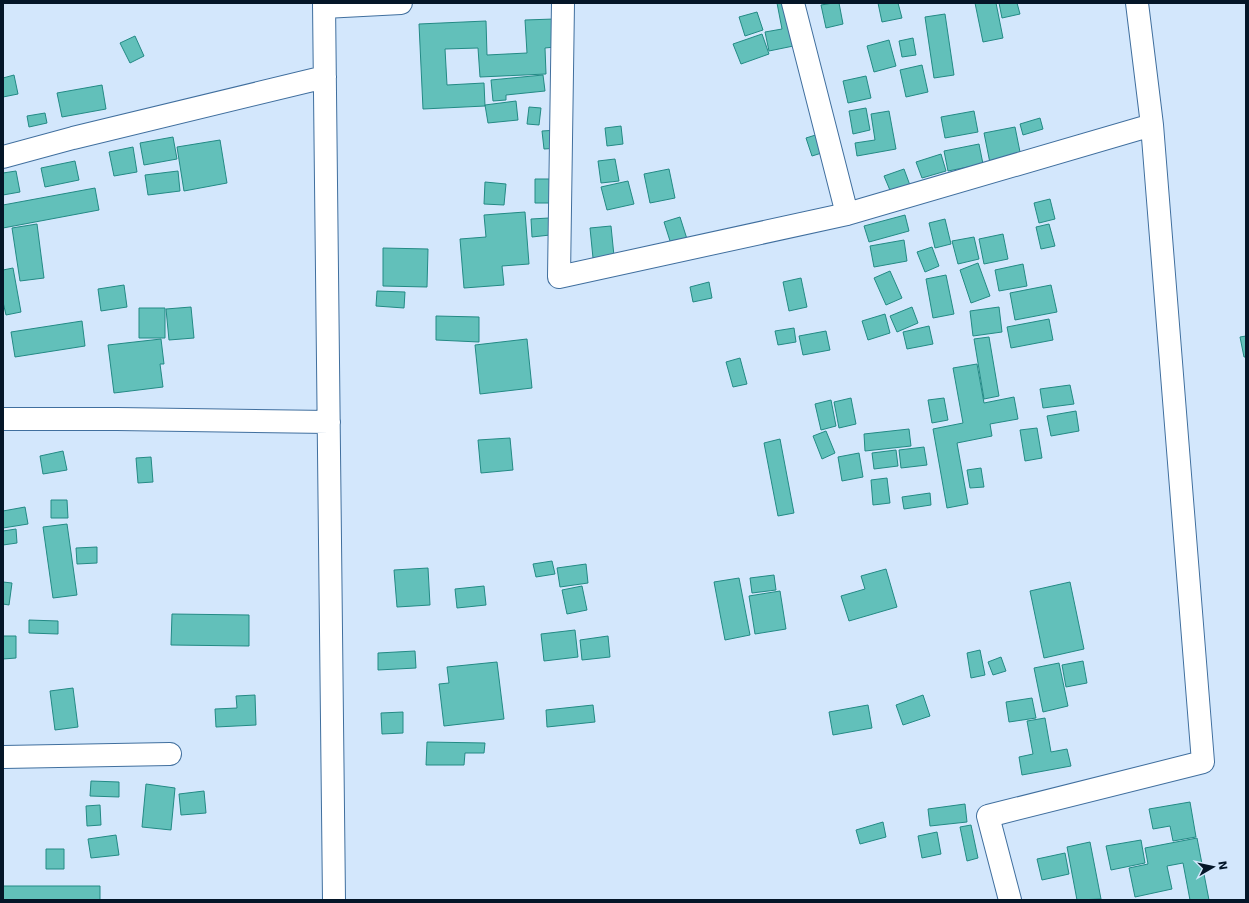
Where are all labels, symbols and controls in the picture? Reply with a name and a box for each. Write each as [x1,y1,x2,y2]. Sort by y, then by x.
north arrow [1193,847,1233,887]
text: N [1215,860,1230,871]

